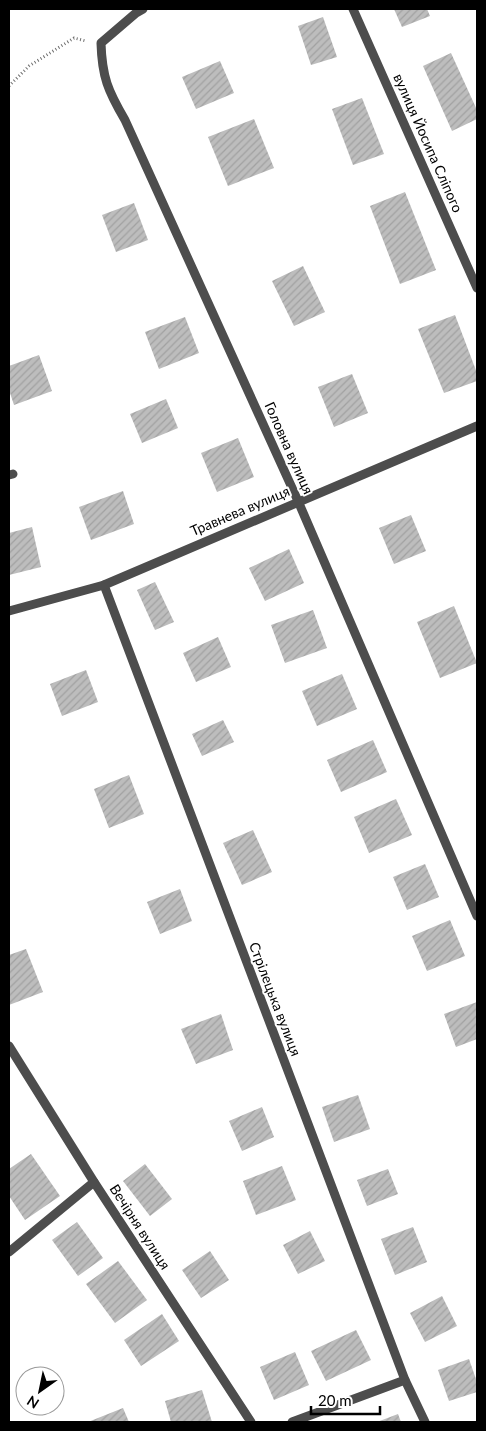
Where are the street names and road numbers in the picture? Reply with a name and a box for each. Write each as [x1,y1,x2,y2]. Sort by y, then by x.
street label: вулиця Йосипа Сліпого [390,71,467,215]
street label: Головна вулиця [261,399,317,497]
street label: Травнева вулиця [188,482,292,539]
street label: Стрілецька вулиця [246,939,305,1058]
street label: Вечірня вулиця [107,1181,174,1272]

